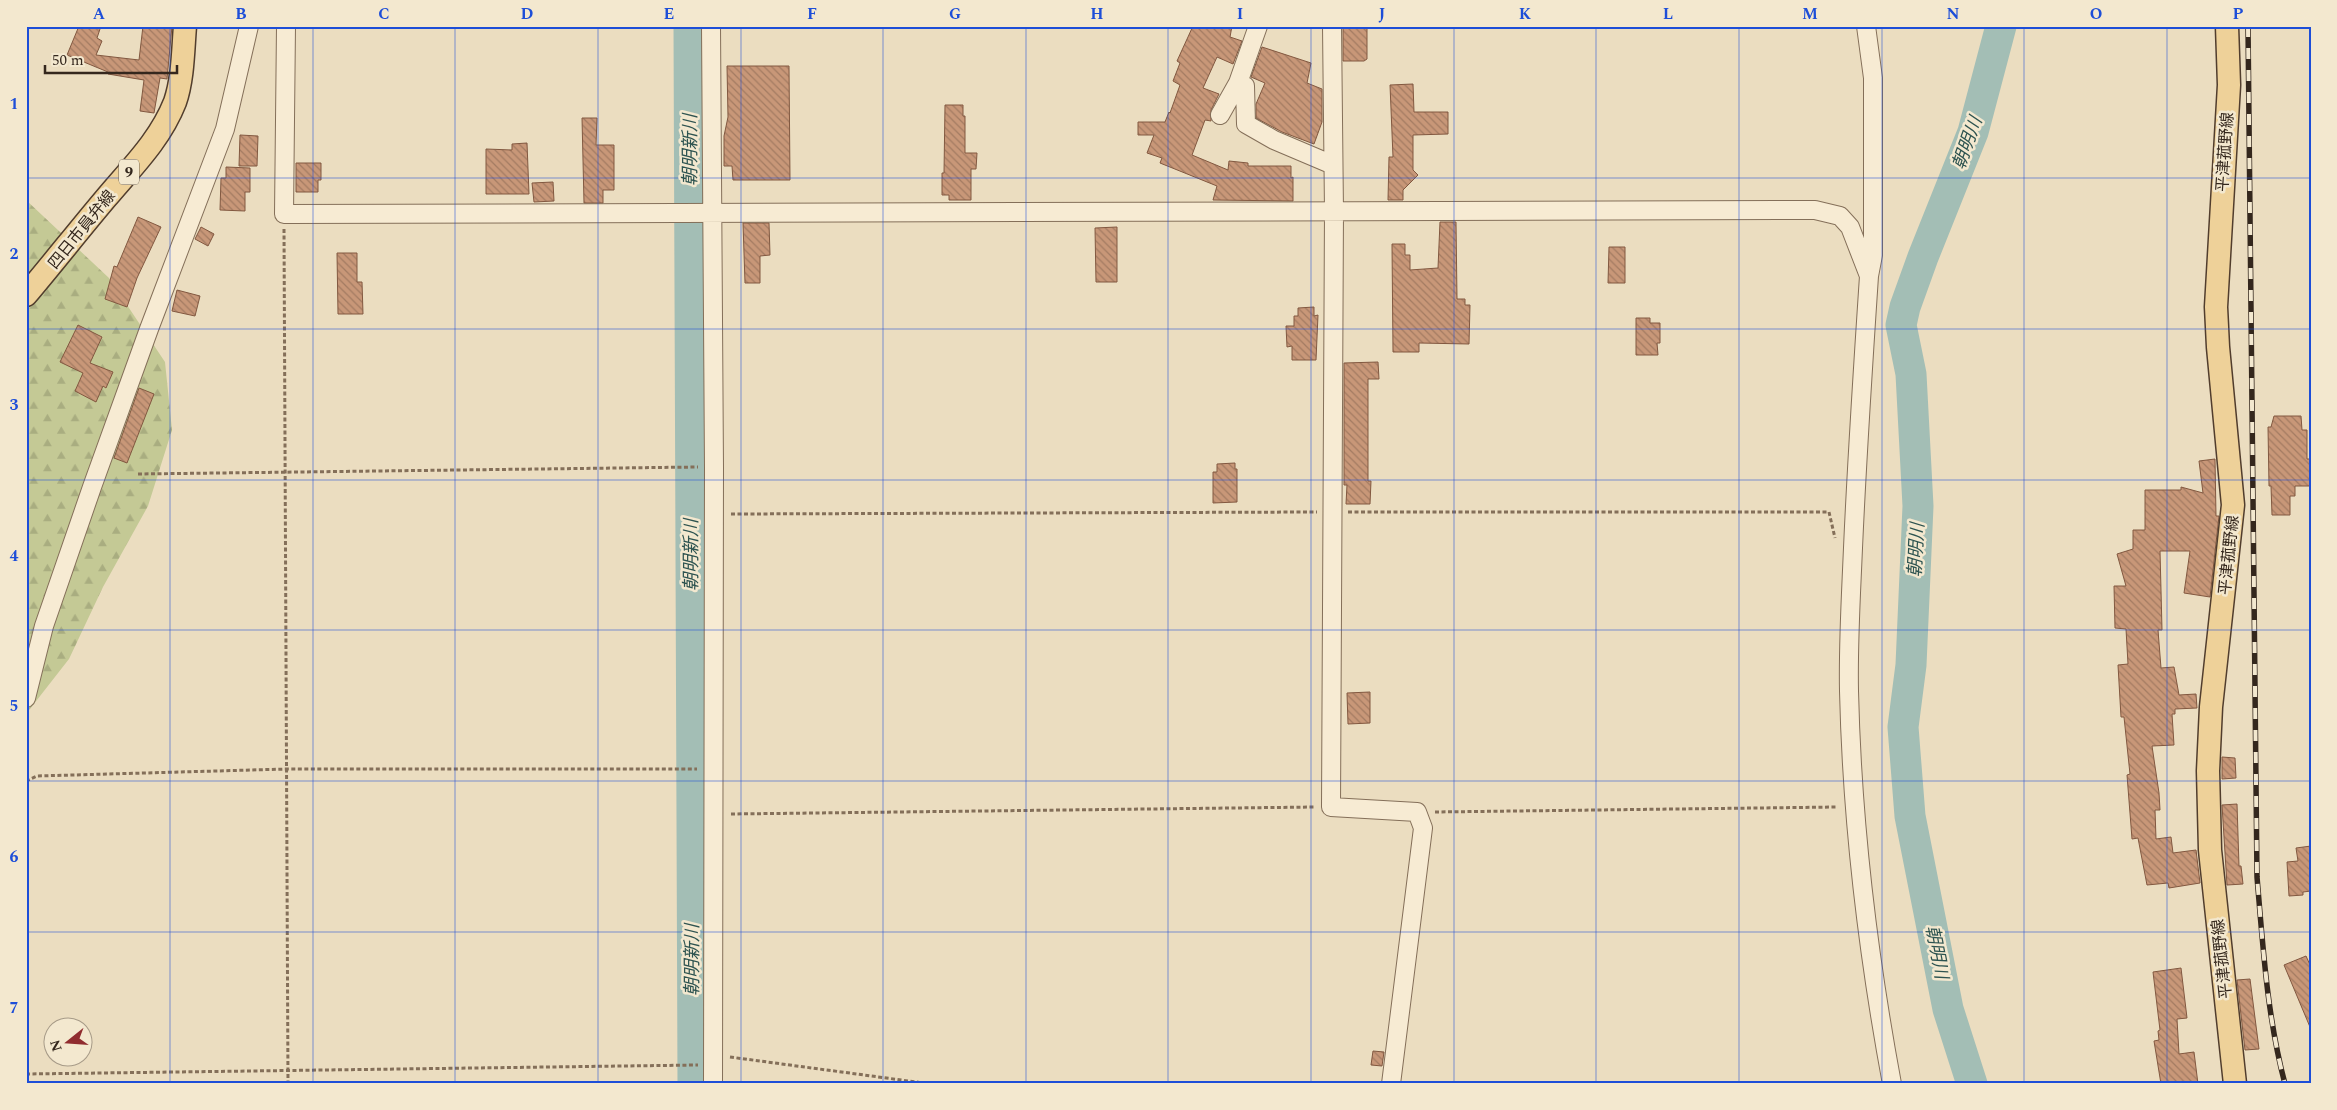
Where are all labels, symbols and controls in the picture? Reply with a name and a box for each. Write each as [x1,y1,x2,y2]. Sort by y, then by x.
text: A [93,2,106,26]
text: B [235,2,247,26]
text: C [378,2,390,26]
text: D [521,2,534,26]
text: E [664,2,674,26]
text: F [807,2,817,26]
text: G [949,2,961,26]
text: H [1090,2,1104,26]
text: I [1237,2,1243,26]
text: J [1379,2,1386,26]
text: K [1519,2,1532,26]
text: L [1663,2,1673,26]
text: M [1802,2,1818,26]
text: N [1946,2,1960,26]
text: O [2090,2,2102,26]
text: P [2233,2,2244,26]
scale bar [45,42,178,74]
text: 50 m [52,49,84,72]
text: 1 [10,92,18,116]
water label: 朝明川 [1946,111,1990,173]
street label: 平津菰野線 [2210,111,2240,193]
water label: 朝明新川 [677,112,704,186]
road number: 9 [119,160,139,184]
street label: 四日市員弁線 [42,185,121,274]
text: 2 [10,242,19,266]
text: 3 [10,393,19,417]
street label: 平津菰野線 [2213,514,2245,596]
water label: 朝明新川 [678,517,705,591]
water label: 朝明川 [1902,520,1931,578]
text: 4 [10,544,19,568]
text: 5 [10,694,18,718]
text: 6 [10,845,19,869]
street label: 平津菰野線 [2206,918,2238,1000]
water label: 朝明新川 [679,922,706,996]
water label: 朝明川 [1918,923,1955,983]
text: 7 [10,996,19,1020]
north arrow [42,1018,92,1068]
text: N [44,1037,68,1054]

